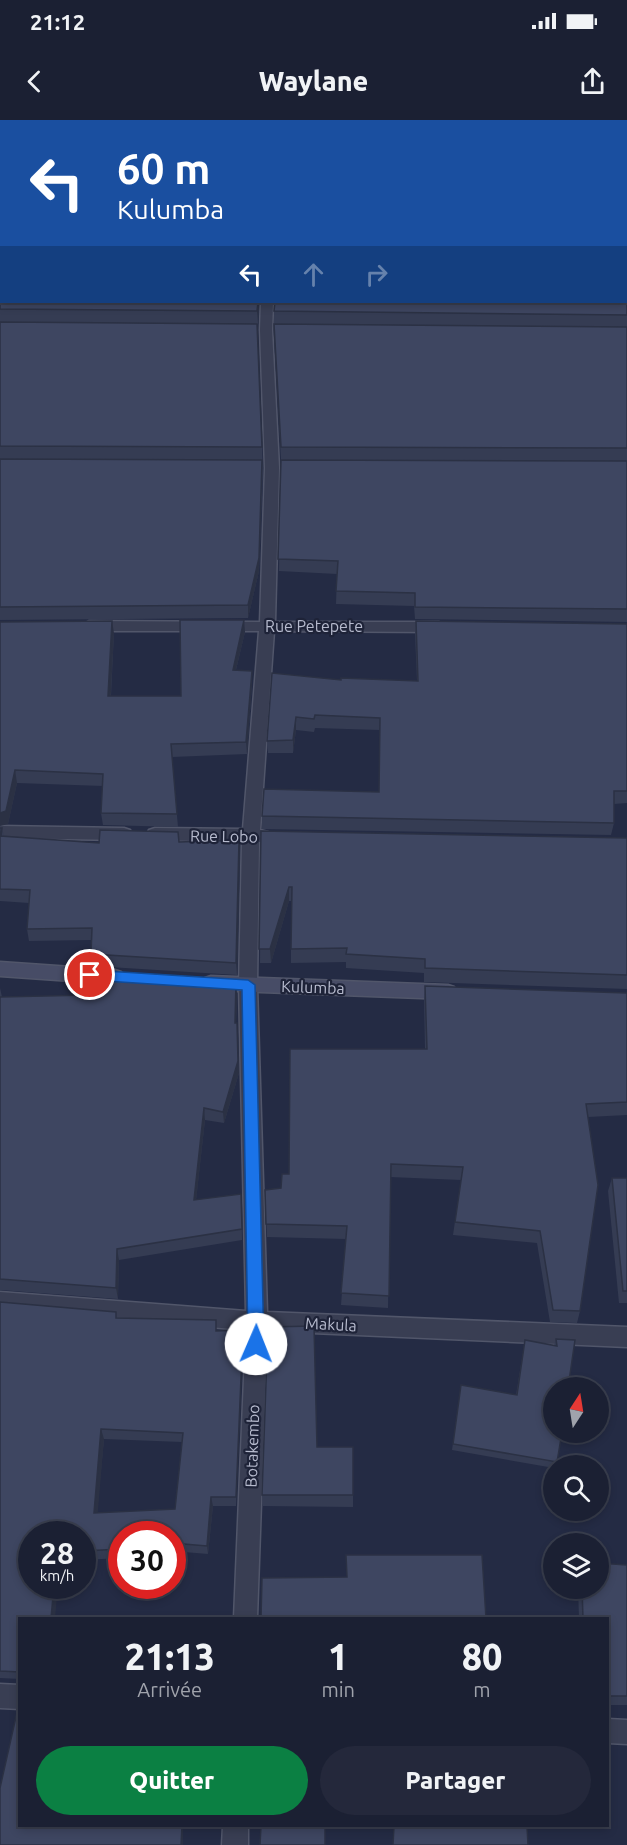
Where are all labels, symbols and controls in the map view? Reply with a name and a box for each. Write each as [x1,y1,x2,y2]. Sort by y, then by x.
text: 21:12 [30,9,85,34]
icon: back [18,65,51,98]
icon: share [576,65,609,98]
text: Waylane [259,66,368,96]
icon: left [18,144,96,222]
text: 60 m [117,145,211,192]
text: Kulumba [117,194,224,224]
icon: left [234,258,267,291]
icon: ahead [297,258,330,291]
icon: right [360,258,393,291]
street label: Rue Petepete [265,617,363,635]
street label: Rue Lobo [190,826,258,846]
pin [64,949,115,1000]
icon: arrive [73,958,106,991]
street label: Kulumba [281,977,345,997]
position arrow [224,1312,288,1376]
street label: Makula [305,1314,357,1334]
north arrow [543,1377,609,1443]
map controls [543,1377,609,1599]
street label: Botakembo [242,1404,262,1488]
button: search [543,1455,609,1521]
speed limit sign: 30 [108,1521,186,1599]
button: layers [543,1533,609,1599]
text: 28 [40,1536,74,1570]
text: km/h [40,1567,74,1584]
text: 21:13 [125,1636,215,1677]
text: 1 [328,1636,348,1677]
text: 80 [462,1636,502,1677]
text: Arrivée [137,1678,202,1701]
text: min [321,1678,355,1701]
text: m [473,1678,491,1701]
button: Quitter [36,1746,308,1815]
button: Partager [320,1746,591,1815]

